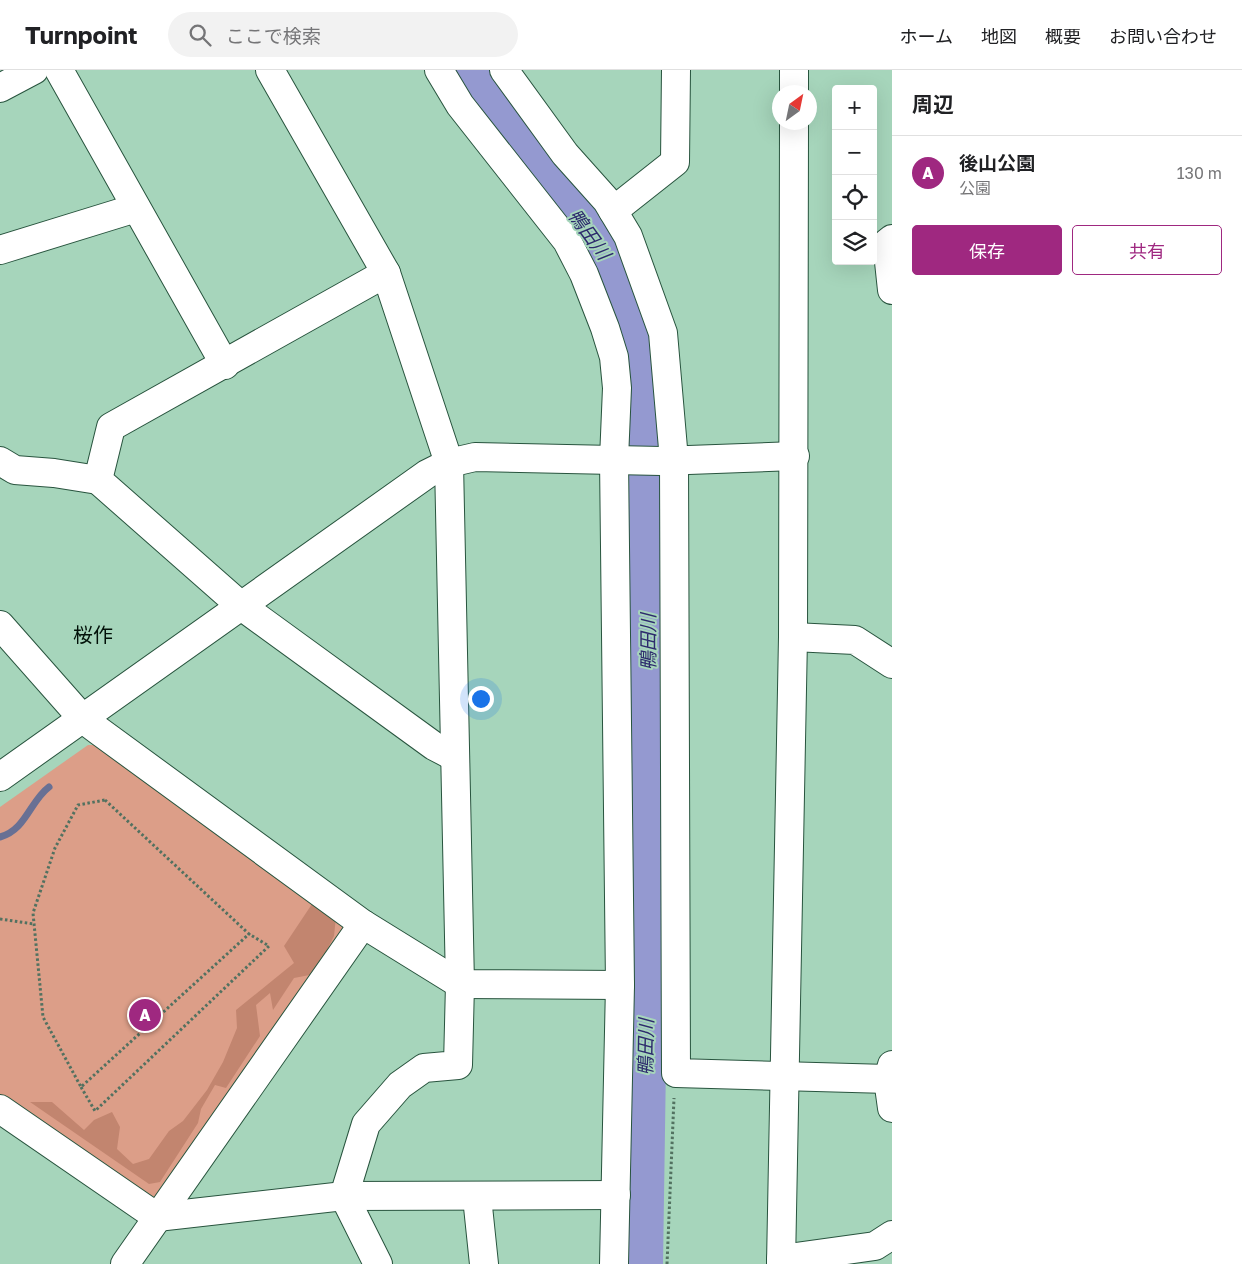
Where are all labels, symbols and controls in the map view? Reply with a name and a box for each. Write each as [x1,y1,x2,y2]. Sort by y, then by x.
search box [168,12,518,57]
text: Turnpoint [25,20,138,49]
icon: search [186,21,214,49]
text: ここで検索 [226,24,321,47]
text: ホーム [900,25,953,47]
text: 地図 [981,25,1017,47]
text: 概要 [1045,25,1081,47]
text: お問い合わせ [1109,25,1217,47]
north arrow [772,85,817,130]
map controls [832,85,877,265]
button: + [832,85,877,130]
text: 周辺 [912,91,954,117]
button: − [832,130,877,175]
text: 後山公園 [959,151,1035,174]
text: A [922,163,934,183]
text: 130 m [1177,163,1222,183]
button: locate [832,175,877,220]
text: 公園 [959,178,991,198]
water label: 鴨田川 [564,204,617,265]
button: layers [832,220,877,265]
button: 保存 [912,225,1062,275]
button: 共有 [1072,225,1222,275]
water label: 鴨田川 [636,612,659,671]
district label: 桜作 [73,622,113,646]
your location [468,686,494,712]
pin: A [129,996,161,1034]
water label: 鴨田川 [633,1016,657,1076]

